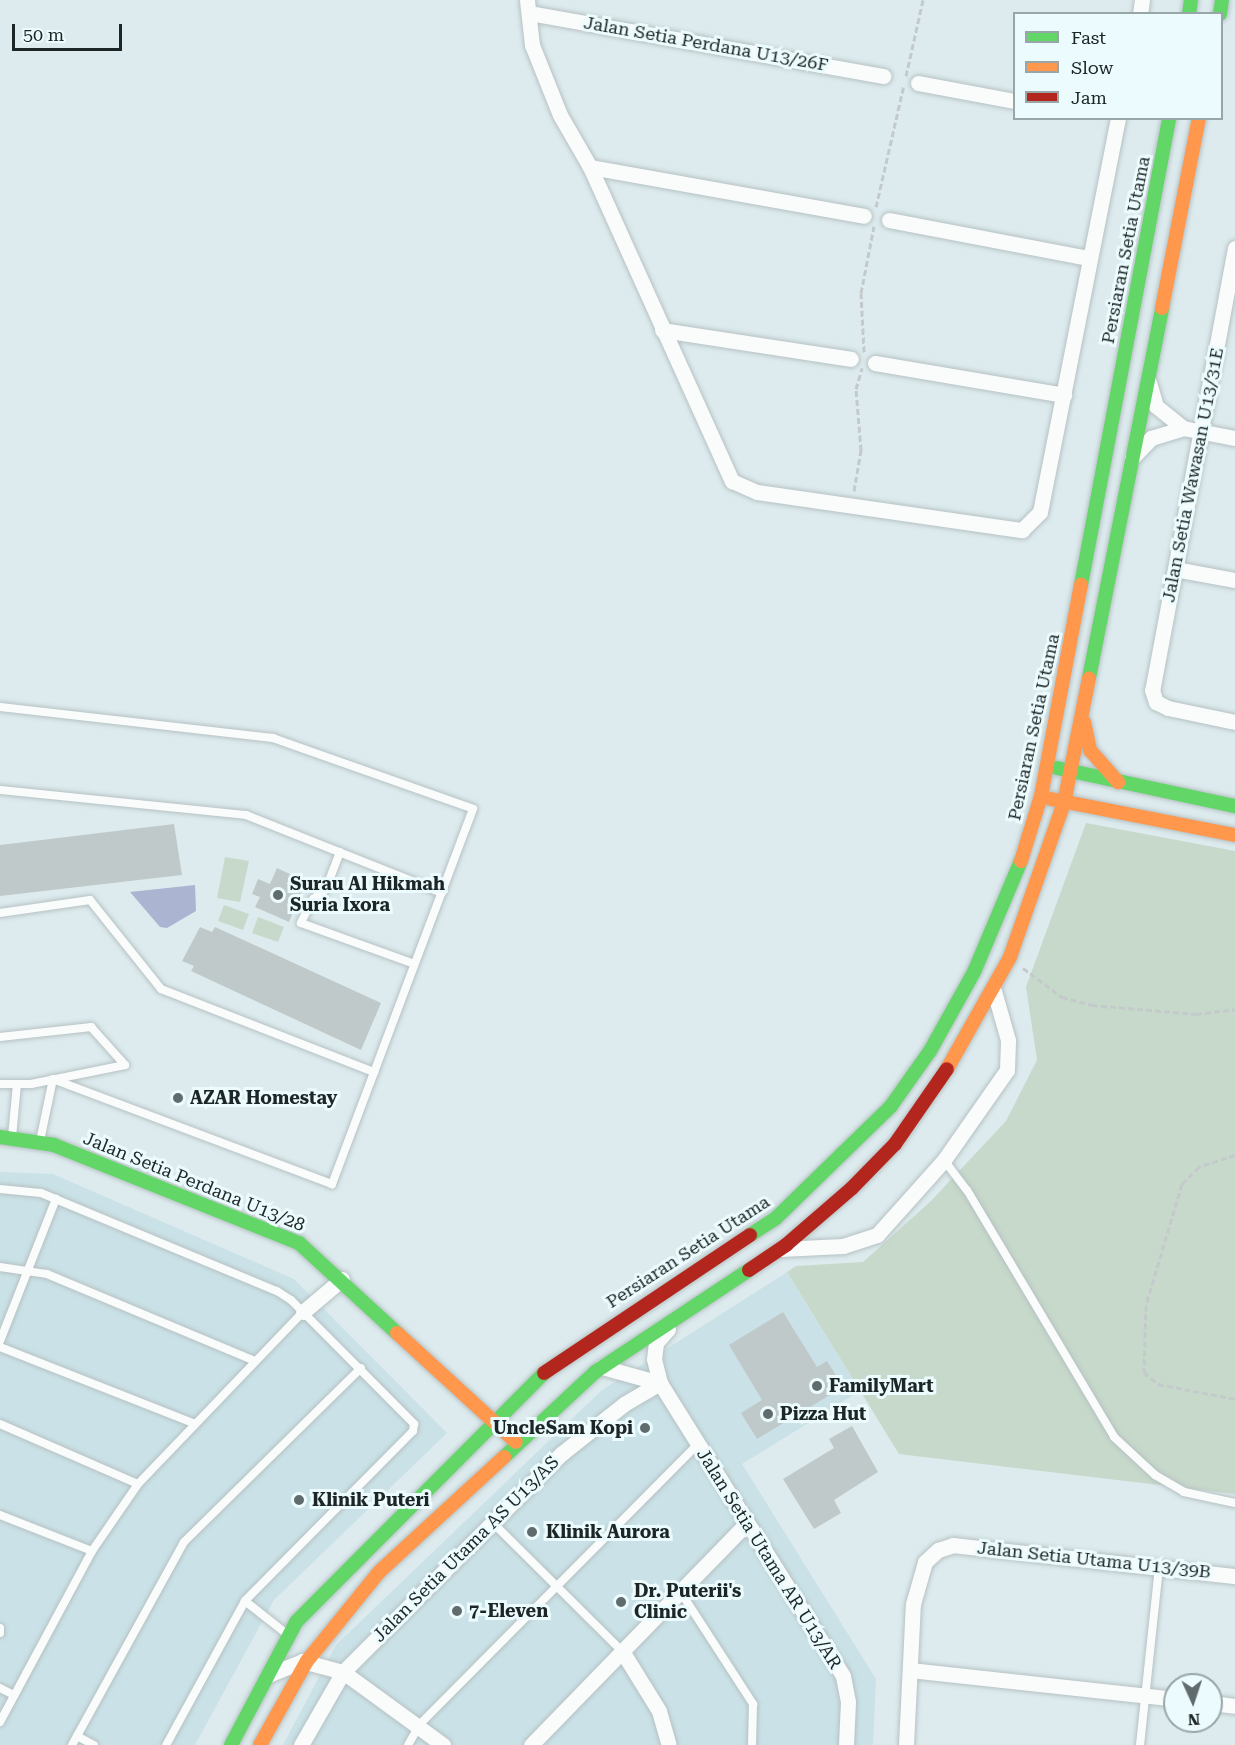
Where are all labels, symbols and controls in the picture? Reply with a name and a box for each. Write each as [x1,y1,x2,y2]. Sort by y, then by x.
scale bar [15,12,124,50]
street label: Jalan Setia Perdana U13/26F [582,12,830,76]
legend [1013,12,1223,120]
text: 50 m [23,24,64,45]
text: Fast [1071,27,1106,48]
text: Slow [1071,57,1113,78]
text: Jam [1071,87,1107,108]
street label: Persiaran Setia Utama [1097,154,1155,346]
street label: Jalan Setia Wawasan U13/31E [1158,346,1228,604]
street label: Persiaran Setia Utama [1004,632,1064,822]
place label: Surau Al Hikmah Suria Ixora [290,874,445,916]
marker: Surau Al Hikmah Suria Ixora [271,888,285,902]
place label: AZAR Homestay [190,1087,337,1109]
marker: AZAR Homestay [171,1091,185,1105]
street label: Jalan Setia Perdana U13/28 [80,1128,308,1236]
street label: Persiaran Setia Utama [602,1191,774,1313]
place label: FamilyMart [829,1375,934,1397]
marker: FamilyMart [810,1379,824,1393]
place label: Pizza Hut [780,1403,866,1425]
marker: Pizza Hut [761,1407,775,1421]
place label: UncleSam Kopi [493,1417,633,1439]
marker: UncleSam Kopi [638,1421,652,1435]
street label: Jalan Setia Utama AR U13/AR [692,1445,846,1673]
street label: Jalan Setia Utama AS U13/AS [368,1451,564,1647]
place label: Klinik Puteri [312,1489,430,1511]
marker: Klinik Puteri [290,1491,308,1509]
place label: Klinik Aurora [546,1521,670,1543]
marker: Klinik Aurora [523,1523,541,1541]
street label: Jalan Setia Utama U13/39B [976,1537,1212,1583]
place label: Dr. Puterii's Clinic [634,1581,741,1624]
marker: Dr. Puterii's Clinic [612,1593,630,1611]
place label: 7-Eleven [469,1600,548,1622]
marker: 7-Eleven [450,1604,464,1618]
north arrow [1163,1673,1223,1733]
text: N [1187,1710,1201,1729]

